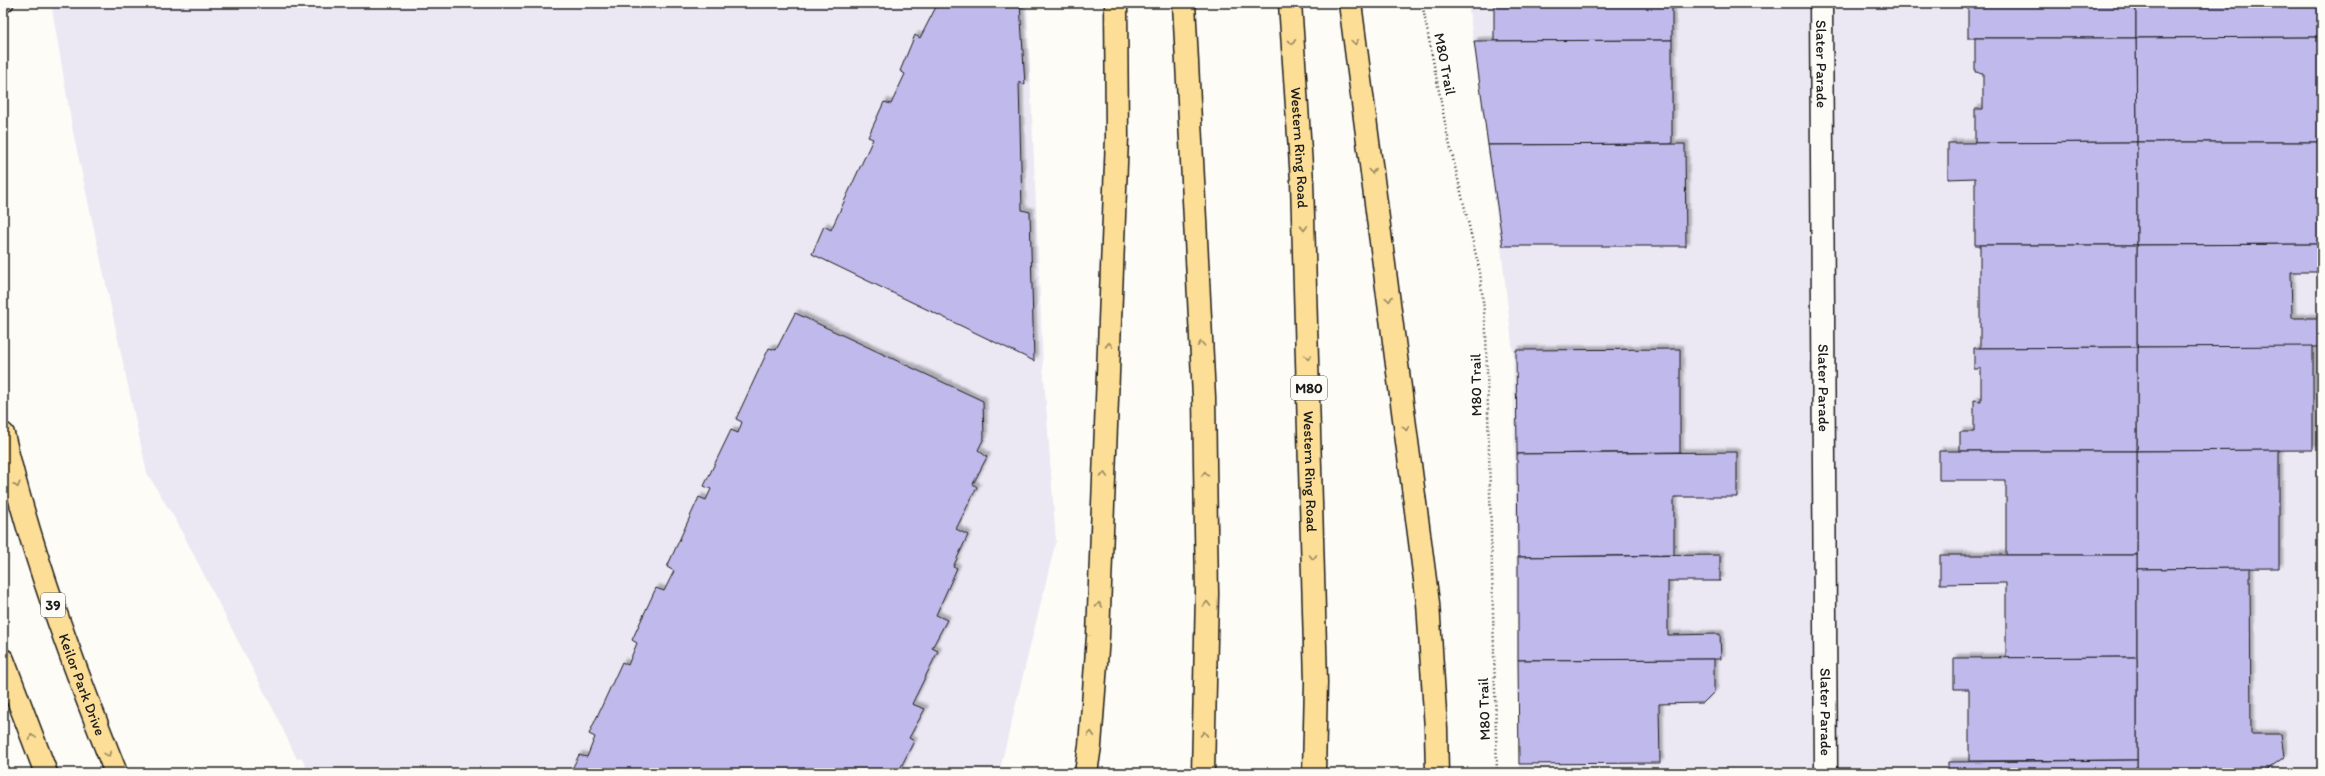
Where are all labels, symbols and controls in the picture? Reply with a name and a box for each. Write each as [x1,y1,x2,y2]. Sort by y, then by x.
street label: Slater Parade [1812,20,1831,108]
street label: M80 Trail [1430,31,1460,97]
one-way arrow [1288,39,1297,45]
one-way arrow [1350,39,1359,45]
street label: Western Ring Road [1287,86,1312,209]
one-way arrow [1367,167,1376,174]
one-way arrow [1299,225,1308,231]
one-way arrow [1384,296,1393,302]
one-way arrow [1197,341,1205,347]
one-way arrow [1104,342,1113,348]
street label: Slater Parade [1814,344,1833,432]
street label: M80 Trail [1466,353,1486,417]
one-way arrow [1303,354,1312,360]
road number: M80 [1291,376,1327,400]
street label: Western Ring Road [1299,411,1321,533]
one-way arrow [1401,425,1410,431]
one-way arrow [1201,471,1209,477]
one-way arrow [1100,472,1108,478]
one-way arrow [12,481,21,488]
one-way arrow [1309,554,1317,560]
road number: 39 [41,593,65,617]
one-way arrow [1202,601,1211,607]
one-way arrow [1095,602,1103,608]
street label: Keilor Park Drive [55,631,109,738]
street label: Slater Parade [1816,668,1835,756]
street label: M80 Trail [1474,677,1494,741]
one-way arrow [1087,731,1096,737]
one-way arrow [1200,731,1208,737]
one-way arrow [28,733,36,740]
one-way arrow [104,750,112,757]

